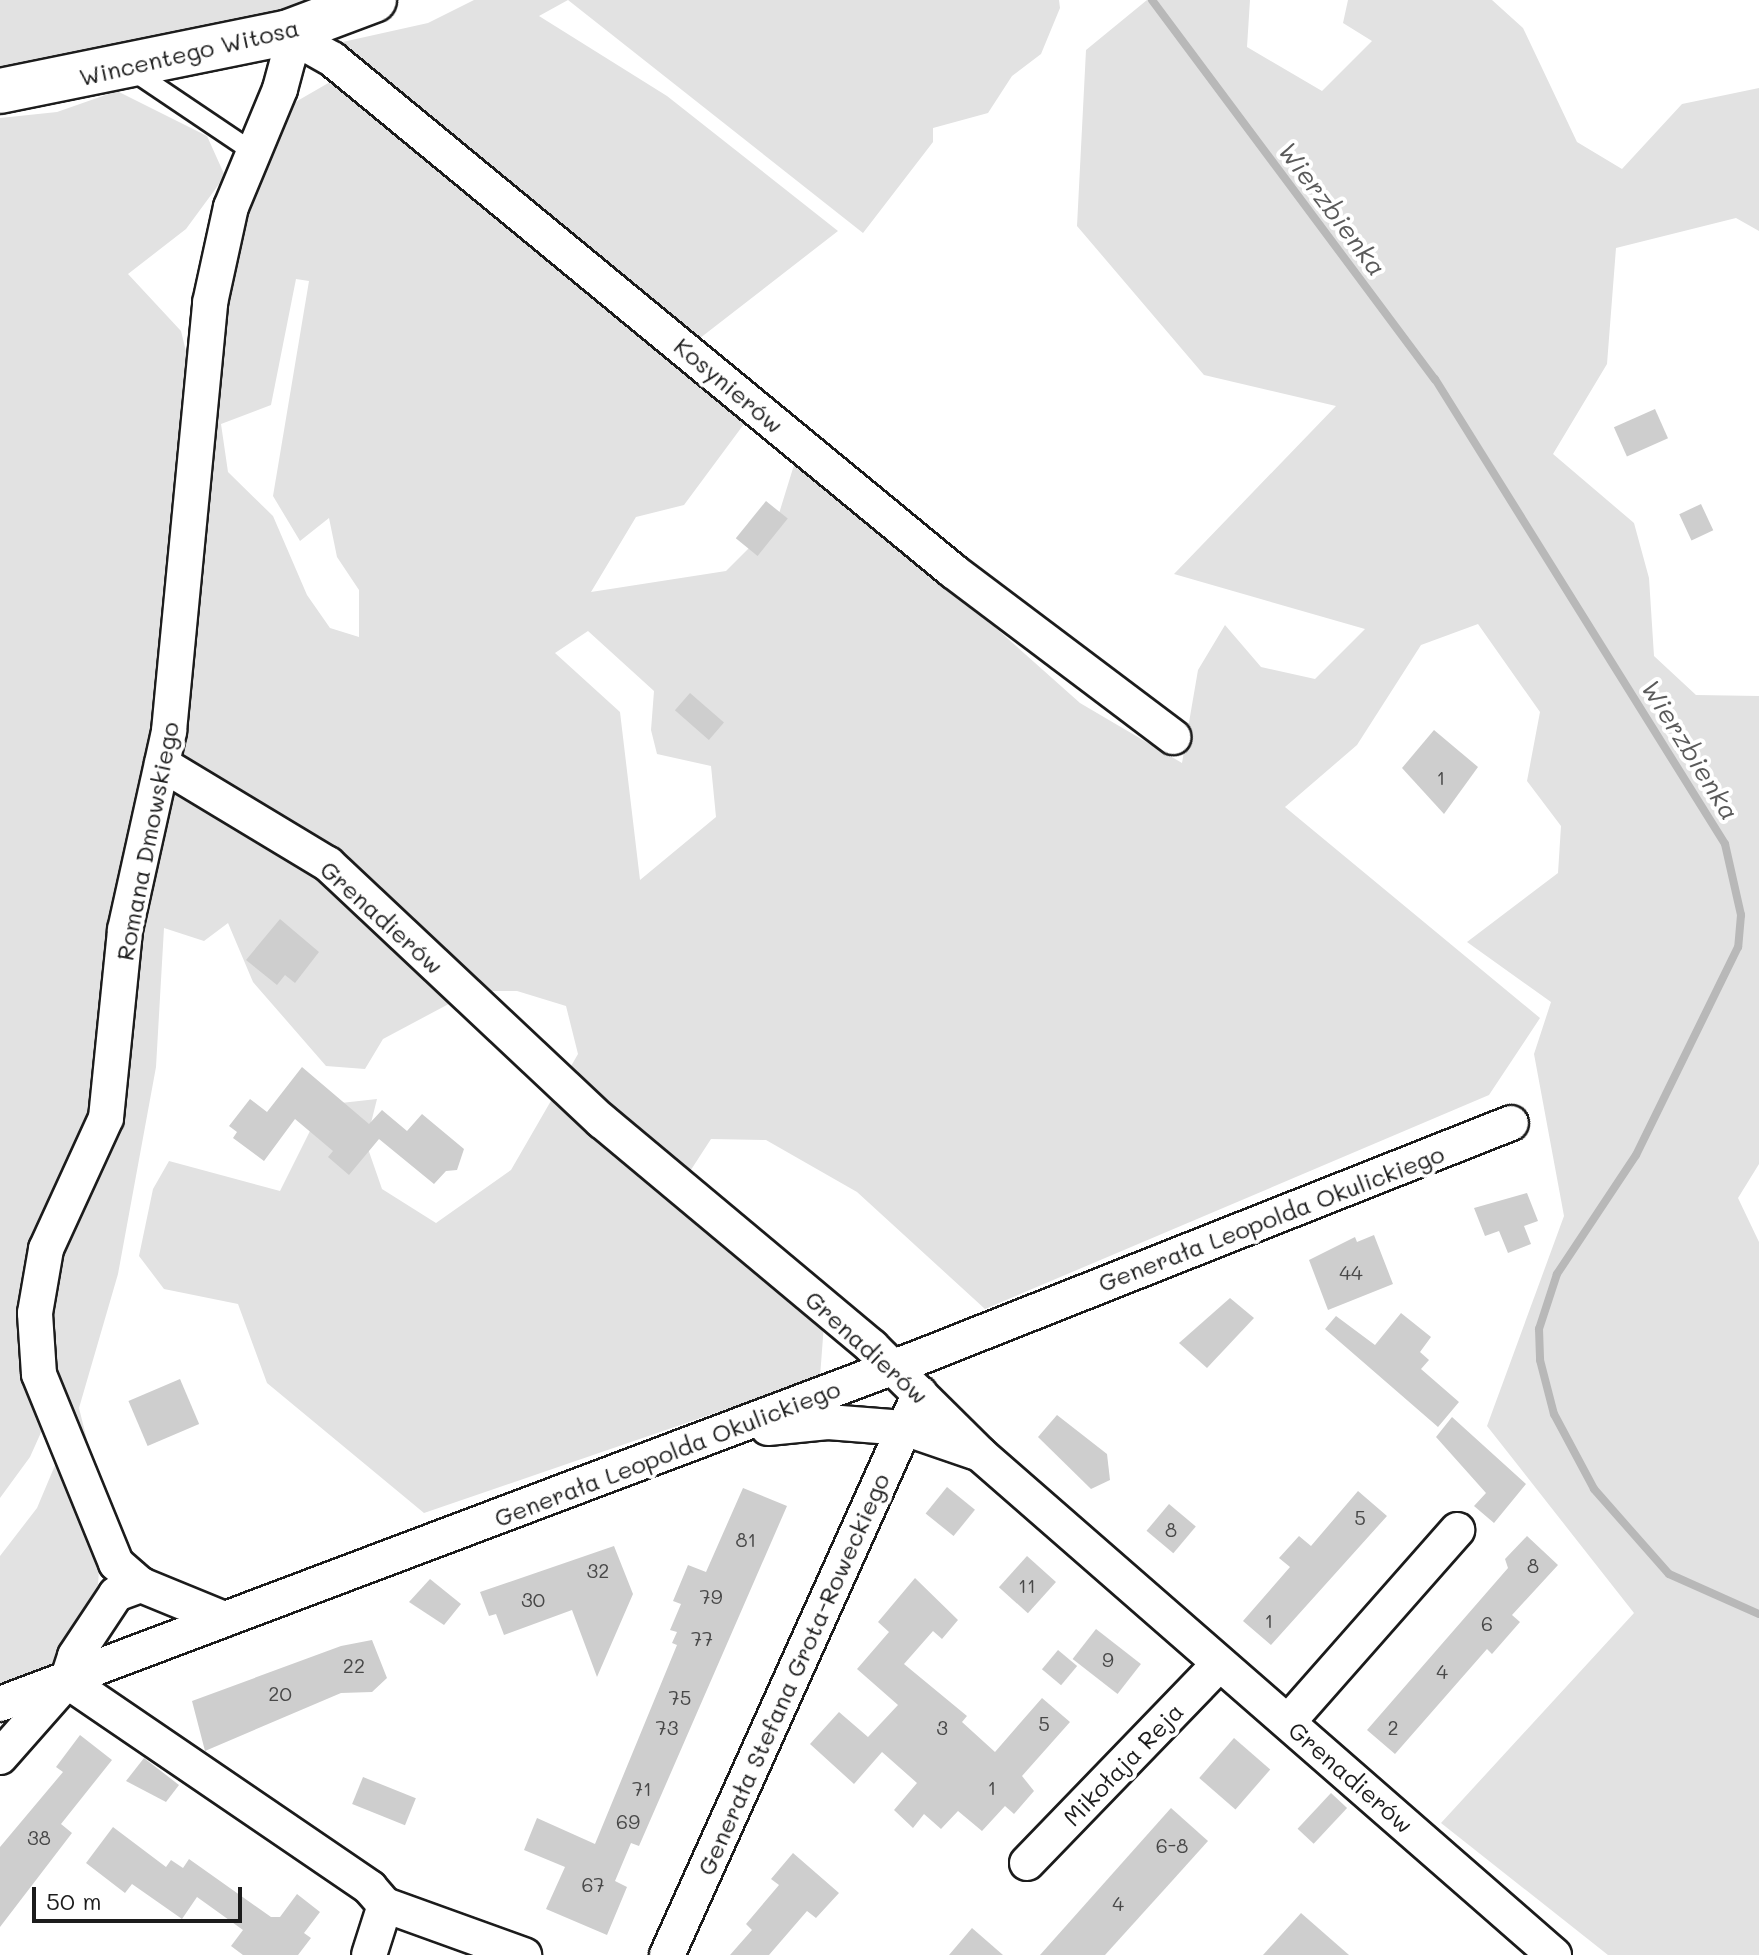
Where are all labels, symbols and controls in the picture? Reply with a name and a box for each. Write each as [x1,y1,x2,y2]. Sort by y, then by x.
street label: Wincentego Witosa [76,13,302,91]
water label: Wierzbienka [1272,136,1392,282]
street label: Kosynierów [669,331,789,439]
water label: Wierzbienka [1635,674,1745,826]
street label: Romana Dmowskiego [110,719,184,963]
house number: 1 [1437,765,1445,789]
street label: Grenadierów [315,854,449,980]
street label: Generała Leopolda Okulickiego [1094,1139,1448,1297]
house number: 44 [1339,1260,1363,1284]
street label: Grenadierów [800,1284,934,1410]
street label: Generała Leopolda Okulickiego [490,1374,844,1532]
street label: Generała Stefana Grota-Roweckiego [691,1469,895,1879]
house number: 5 [1354,1505,1366,1529]
house number: 8 [1165,1517,1177,1541]
house number: 81 [735,1527,757,1551]
house number: 8 [1527,1553,1539,1577]
house number: 32 [587,1558,609,1582]
house number: 11 [1018,1573,1036,1597]
house number: 79 [700,1584,722,1608]
house number: 30 [521,1587,545,1611]
house number: 1 [1265,1608,1273,1632]
house number: 6 [1481,1611,1493,1635]
house number: 77 [691,1626,713,1650]
house number: 9 [1102,1647,1114,1671]
house number: 22 [343,1653,365,1677]
house number: 4 [1436,1659,1448,1683]
house number: 20 [268,1681,292,1705]
house number: 75 [669,1685,691,1709]
street label: Mikołaja Reja [1057,1697,1189,1831]
house number: 5 [1038,1711,1050,1735]
house number: 73 [656,1715,678,1739]
house number: 3 [936,1715,948,1739]
street label: Grenadierów [1283,1715,1419,1839]
house number: 2 [1387,1715,1399,1739]
house number: 1 [988,1775,996,1799]
house number: 71 [632,1776,652,1800]
house number: 69 [616,1809,640,1833]
house number: 38 [27,1825,51,1849]
house number: 6-8 [1156,1833,1188,1857]
scale bar [36,1871,246,1921]
house number: 67 [581,1872,605,1896]
text: 50 m [46,1885,102,1916]
house number: 4 [1112,1891,1124,1915]

